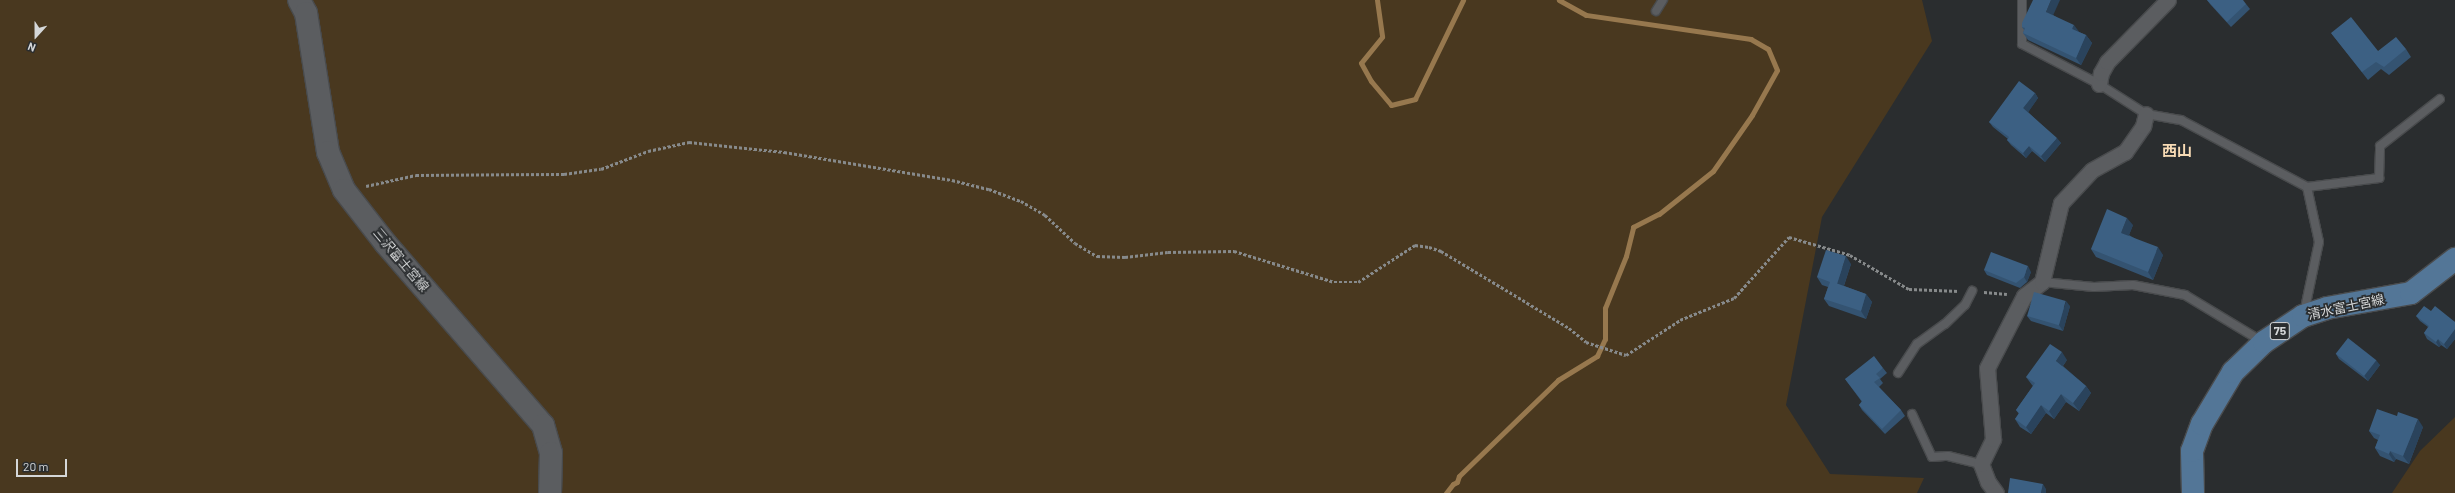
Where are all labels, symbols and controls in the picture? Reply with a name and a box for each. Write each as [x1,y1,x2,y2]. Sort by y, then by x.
north arrow [16,16,56,56]
text: N [26,40,37,55]
district label: 西山 [2162,142,2192,160]
street label: 三沢富士宮線 [370,225,432,295]
street label: 清水富士宮線 [2306,291,2386,323]
road number: 75 [2269,321,2291,341]
scale bar [18,451,69,477]
text: 20 m [23,459,49,473]

